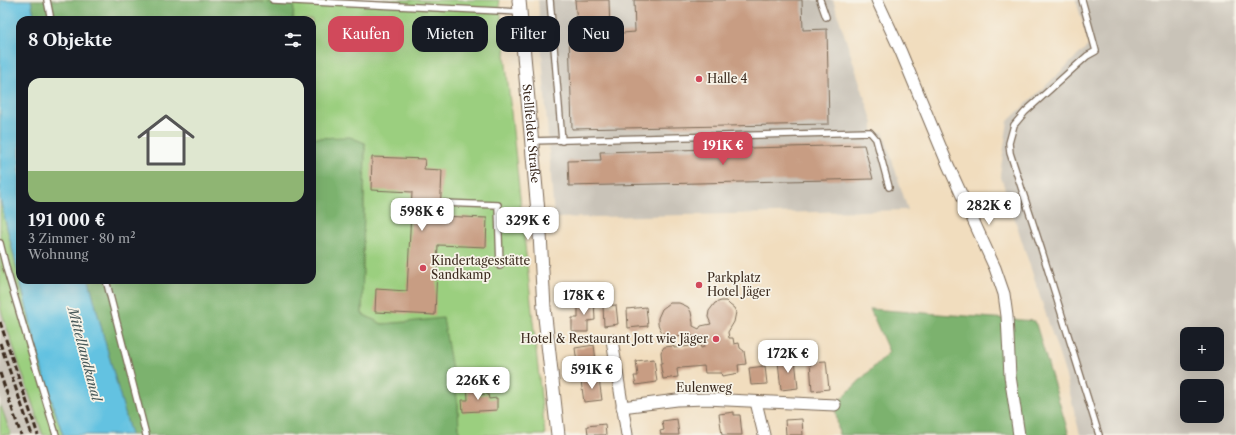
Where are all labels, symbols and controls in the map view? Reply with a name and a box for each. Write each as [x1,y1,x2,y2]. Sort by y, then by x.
chip: Kaufen [328,16,404,52]
chip: Mieten [412,16,488,52]
chip: Filter [496,16,560,52]
chip: Neu [568,16,624,52]
icon: filters [282,29,304,51]
text: 8 Objekte [28,30,112,50]
place label: Halle 4 [707,71,748,86]
marker: Halle 4 [694,74,704,84]
street label: Stellfelder Straße [520,83,543,184]
icon: home [130,104,202,176]
pin: 191K € [690,132,756,166]
text: 191K € [702,137,744,153]
pin: 282K € [956,192,1022,226]
text: 282K € [967,197,1011,213]
pin: 598K € [389,198,455,232]
text: 598K € [400,203,444,219]
pin: 329K € [495,207,561,241]
text: 191 000 € [28,210,105,230]
text: 329K € [506,212,550,228]
text: 3 Zimmer · 80 m² [28,230,135,246]
text: Wohnung [28,246,88,262]
place label: Kindertagesstätte Sandkamp [431,253,531,282]
marker: Kindertagesstätte Sandkamp [418,263,428,273]
place label: Parkplatz Hotel Jäger [707,270,771,299]
marker: Parkplatz Hotel Jäger [694,280,704,290]
pin: 178K € [551,282,617,316]
text: 178K € [563,287,605,303]
water label: Mittellandkanal [64,303,106,404]
map controls [1180,327,1224,423]
button: + [1180,327,1224,371]
place label: Hotel & Restaurant Jott wie Jäger [520,331,708,346]
marker: Hotel & Restaurant Jott wie Jäger [711,334,721,344]
pin: 172K € [755,340,821,374]
text: 172K € [767,345,809,361]
pin: 591K € [559,356,625,390]
text: 591K € [571,361,613,377]
pin: 226K € [445,367,511,401]
text: 226K € [456,372,500,388]
button: − [1180,379,1224,423]
street label: Eulenweg [676,380,733,395]

